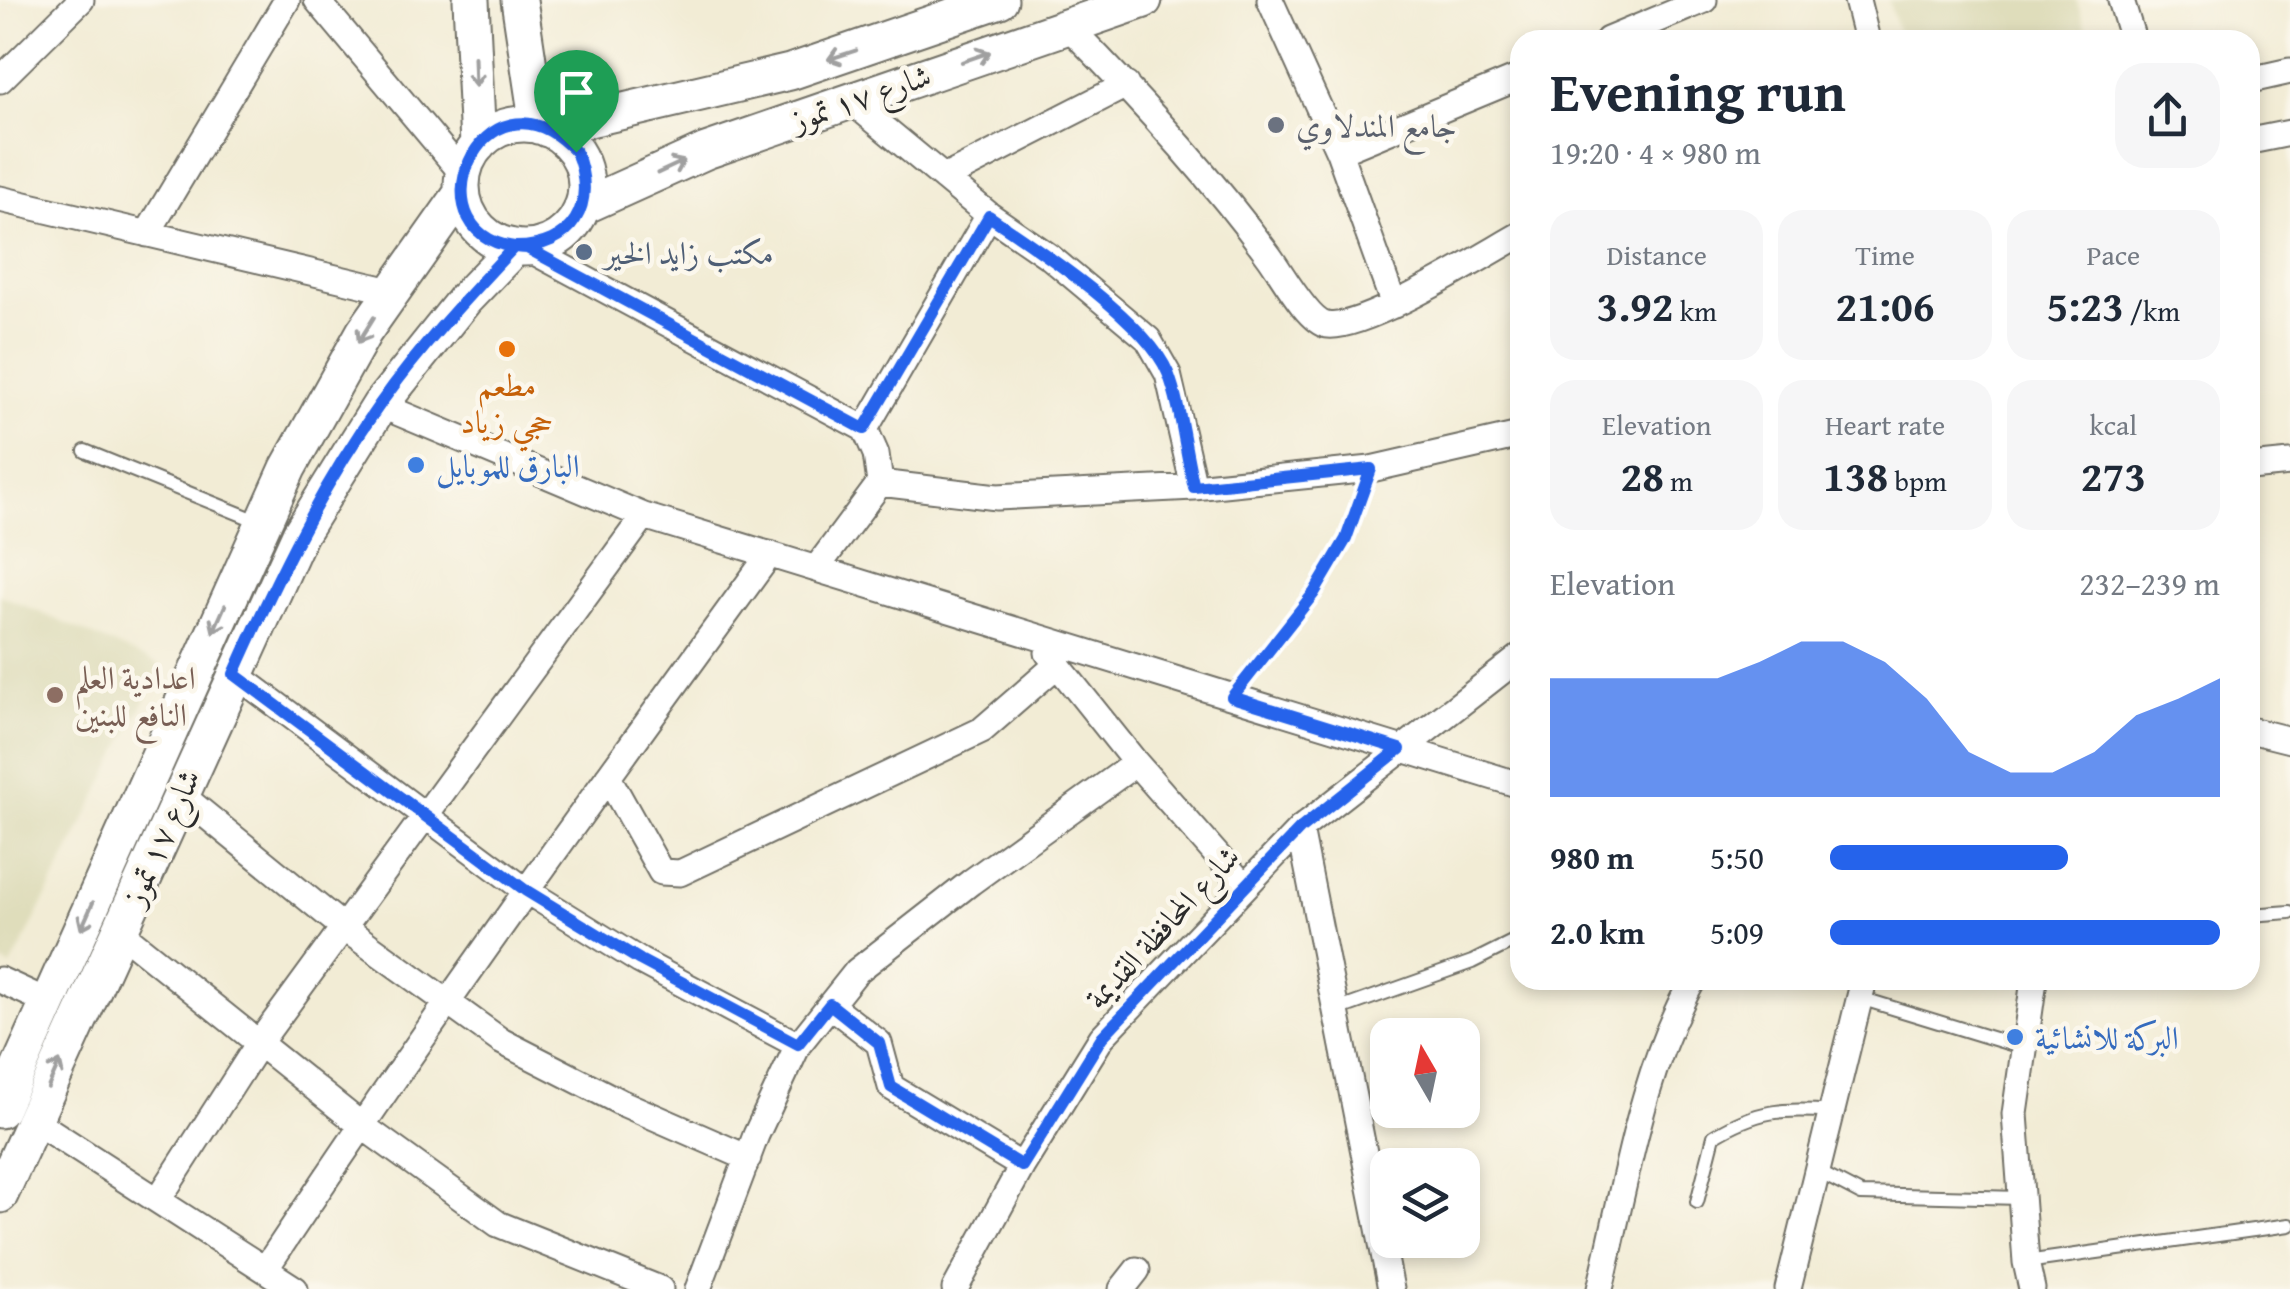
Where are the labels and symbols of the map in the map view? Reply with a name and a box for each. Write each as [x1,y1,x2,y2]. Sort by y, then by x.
one-way arrow [960,46,992,64]
one-way arrow [827,48,858,66]
pin [534,50,619,153]
street label: شارع ١٧ تموز [782,51,938,148]
one-way arrow [465,56,484,88]
place label: جامع المندلاوي [1296,102,1457,155]
marker: جامع المندلاوي [1265,114,1287,136]
one-way arrow [655,157,686,175]
place label: مكتب زايد الخير [601,229,774,276]
marker: مكتب زايد الخير [573,241,595,263]
one-way arrow [355,315,376,344]
marker: مطعم حجي زياد [496,338,518,360]
place label: مطعم حجي زياد [461,361,553,452]
place label: البارق للموبايل [436,442,580,489]
marker: البارق للموبايل [405,454,427,476]
one-way arrow [209,603,227,634]
place label: اعدادية العلم النافع للبنين [75,654,196,744]
marker: اعدادية العلم النافع للبنين [44,684,66,706]
street label: شارع ١٧ تموز [109,761,216,917]
street label: شارع المحافظة القديمة [1073,834,1253,1022]
one-way arrow [76,900,95,930]
place label: البركة للانشائية [2035,1014,2179,1061]
north arrow [1370,1018,1480,1128]
marker: البركة للانشائية [2004,1026,2026,1048]
one-way arrow [46,1059,64,1090]

